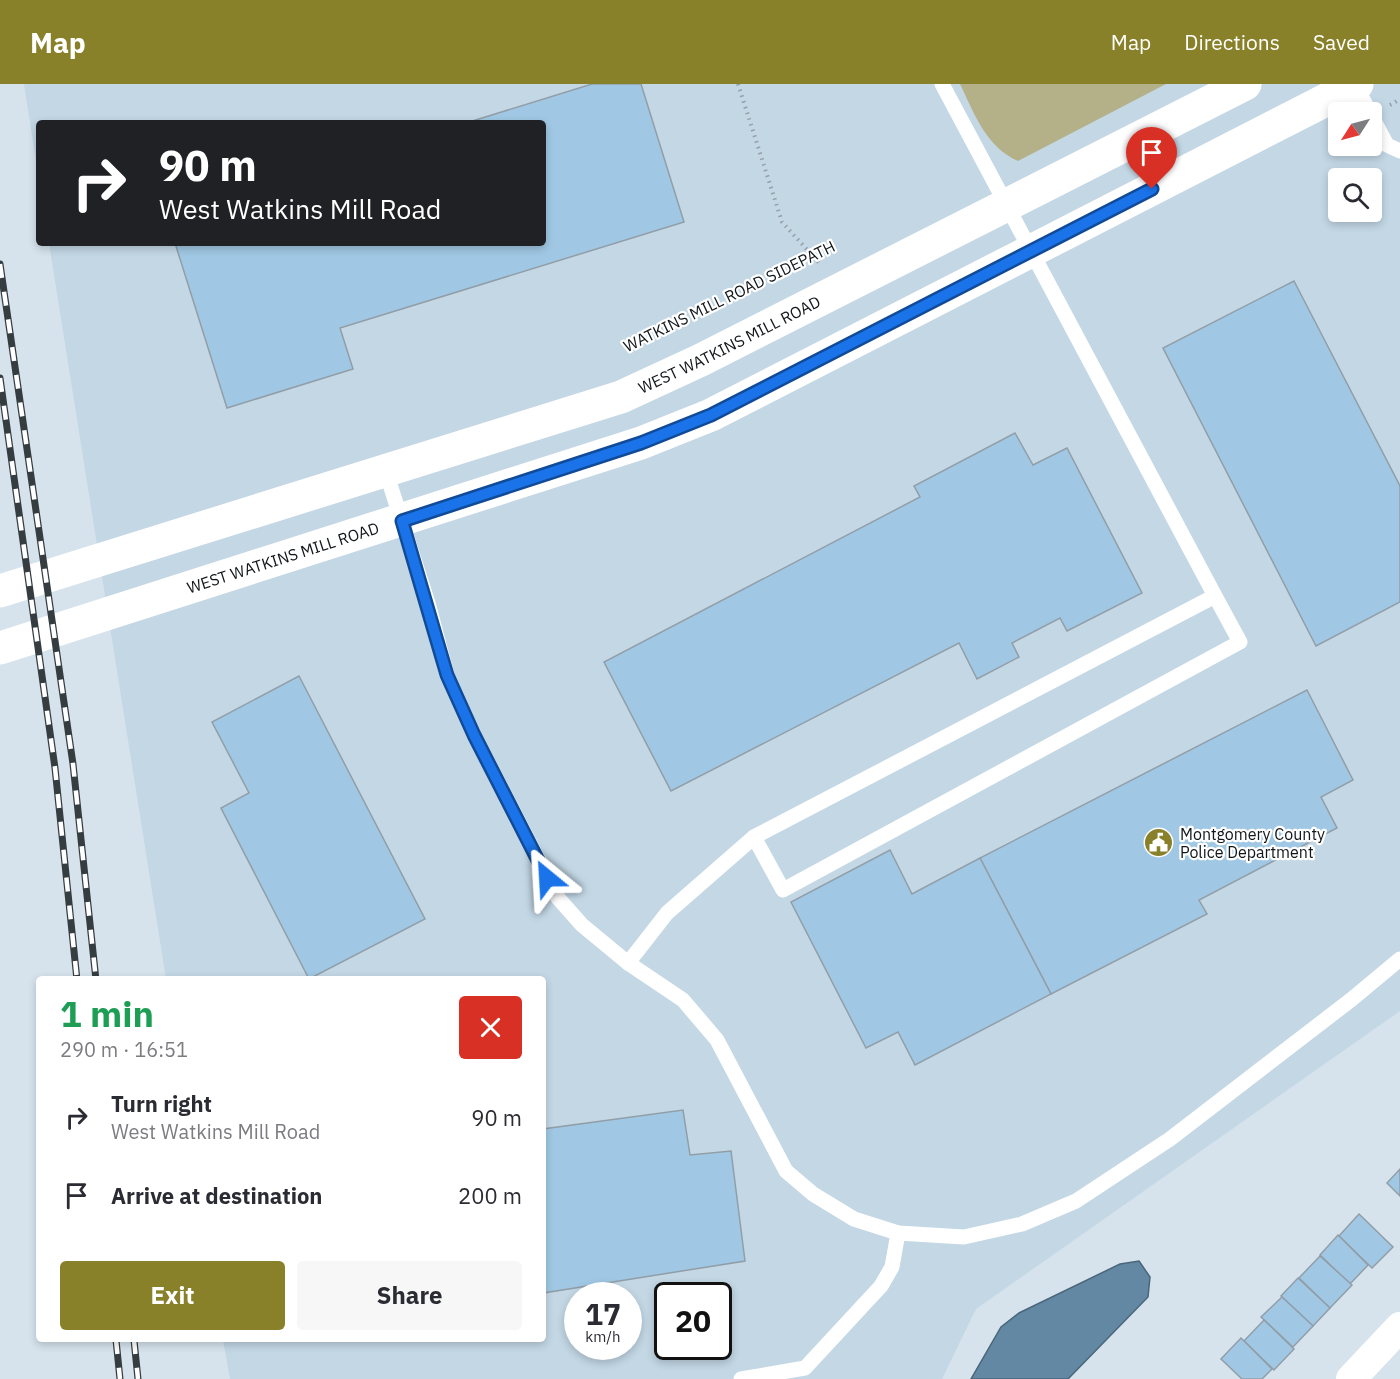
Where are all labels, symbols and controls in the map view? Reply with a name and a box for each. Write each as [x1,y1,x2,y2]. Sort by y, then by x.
text: Map [30,24,86,61]
text: Map [1111,28,1151,56]
text: Directions [1184,28,1280,56]
text: Saved [1313,28,1370,56]
north arrow [1328,102,1382,156]
map controls [1328,102,1382,222]
pin [1126,127,1177,189]
icon: arrive [1135,136,1168,169]
text: 90 m [159,138,257,193]
icon: right [60,144,138,222]
button: search [1328,168,1382,222]
text: West Watkins Mill Road [159,191,441,226]
street label: WATKINS MILL ROAD SIDEPATH [620,236,838,356]
street label: WEST WATKINS MILL ROAD [635,291,824,398]
street label: WEST WATKINS MILL ROAD [184,517,381,598]
place label: Montgomery County Police Department [1180,824,1325,862]
public building icon: Montgomery County Police Department [1143,827,1175,859]
position arrow [515,846,579,910]
text: 1 min [60,990,154,1037]
button: close [459,996,522,1059]
text: 290 m · 16:51 [60,1036,188,1063]
text: Turn right [111,1089,212,1118]
icon: right [60,1101,93,1134]
text: 90 m [471,1103,522,1132]
text: West Watkins Mill Road [111,1118,320,1145]
icon: arrive [60,1179,93,1212]
text: Arrive at destination [111,1181,322,1210]
text: 200 m [458,1181,522,1210]
button: Exit [60,1261,285,1330]
button: Share [297,1261,522,1330]
speed limit sign: 20 [654,1282,732,1360]
text: 17 [585,1294,621,1333]
text: km/h [585,1327,621,1346]

